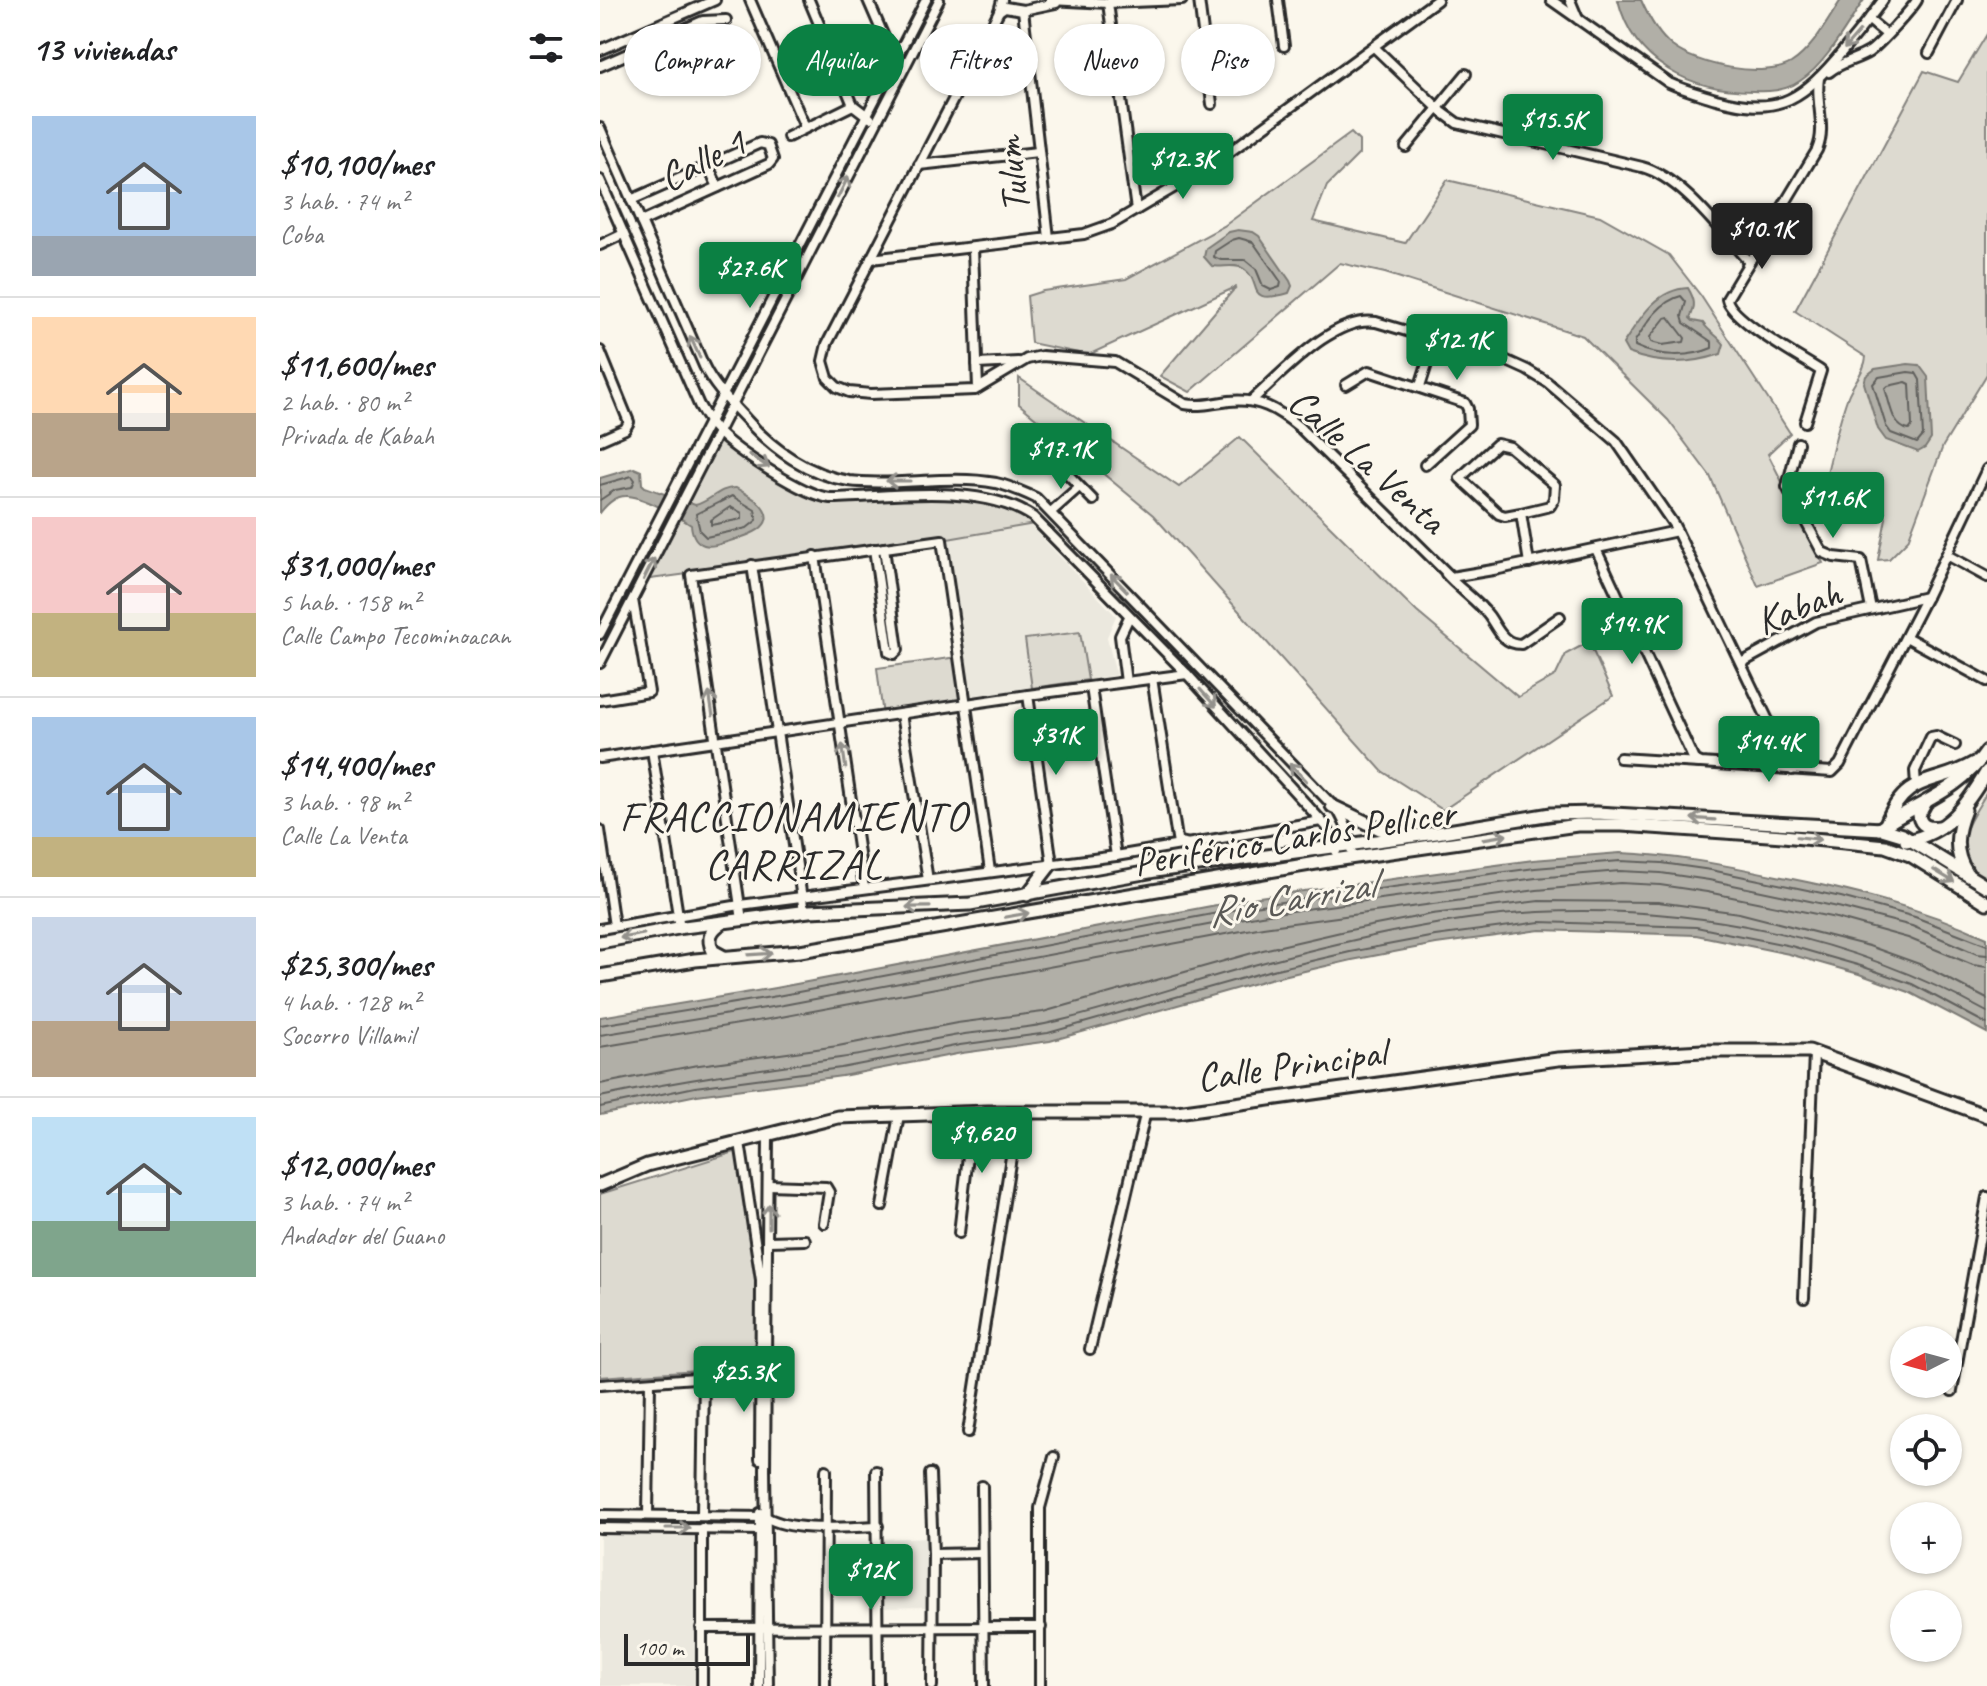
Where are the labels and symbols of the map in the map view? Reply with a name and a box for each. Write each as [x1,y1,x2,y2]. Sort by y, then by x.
one-way arrow [1843,30,1861,50]
pin: $15.5K [1488,94,1618,162]
street label: Calle 1 [651,116,756,203]
street label: Tulum [982,132,1041,216]
pin: $12.3K [1118,133,1248,201]
one-way arrow [835,176,851,200]
pin: $10.1K [1697,203,1827,271]
pin: $27.6K [685,242,815,310]
pin: $12.1K [1392,314,1522,382]
one-way arrow [687,335,702,360]
street label: Calle La Venta [1278,377,1459,547]
pin: $17.1K [996,423,1126,491]
one-way arrow [748,453,770,470]
pin: $11.6K [1768,472,1898,540]
one-way arrow [885,473,912,489]
one-way arrow [641,557,657,581]
street label: Kabah [1748,567,1850,646]
one-way arrow [1110,574,1129,593]
pin: $14.9K [1567,598,1697,666]
one-way arrow [1199,688,1218,708]
one-way arrow [703,692,718,717]
pin: $31K [1009,709,1103,777]
pin: $14.4K [1704,716,1834,784]
one-way arrow [836,744,851,769]
one-way arrow [1289,762,1308,782]
street label: Periférico Carlos Pellicer [1130,786,1462,887]
district label: FRACCIONAMIENTO CARRIZAL [620,790,971,891]
one-way arrow [1690,811,1717,826]
one-way arrow [1482,829,1507,844]
one-way arrow [1795,831,1822,846]
water label: Rio Carrizal [1203,855,1391,939]
one-way arrow [1932,868,1955,884]
one-way arrow [905,899,932,915]
one-way arrow [1004,906,1029,921]
one-way arrow [620,929,645,944]
one-way arrow [746,946,773,961]
street label: Calle Principal [1193,1026,1396,1103]
pin: $9,620 [917,1107,1047,1175]
one-way arrow [761,1203,777,1230]
north arrow [1890,1326,1962,1398]
pin: $25.3K [679,1346,809,1414]
one-way arrow [664,1520,691,1536]
pin: $12K [824,1544,918,1612]
scale bar [624,1630,750,1666]

